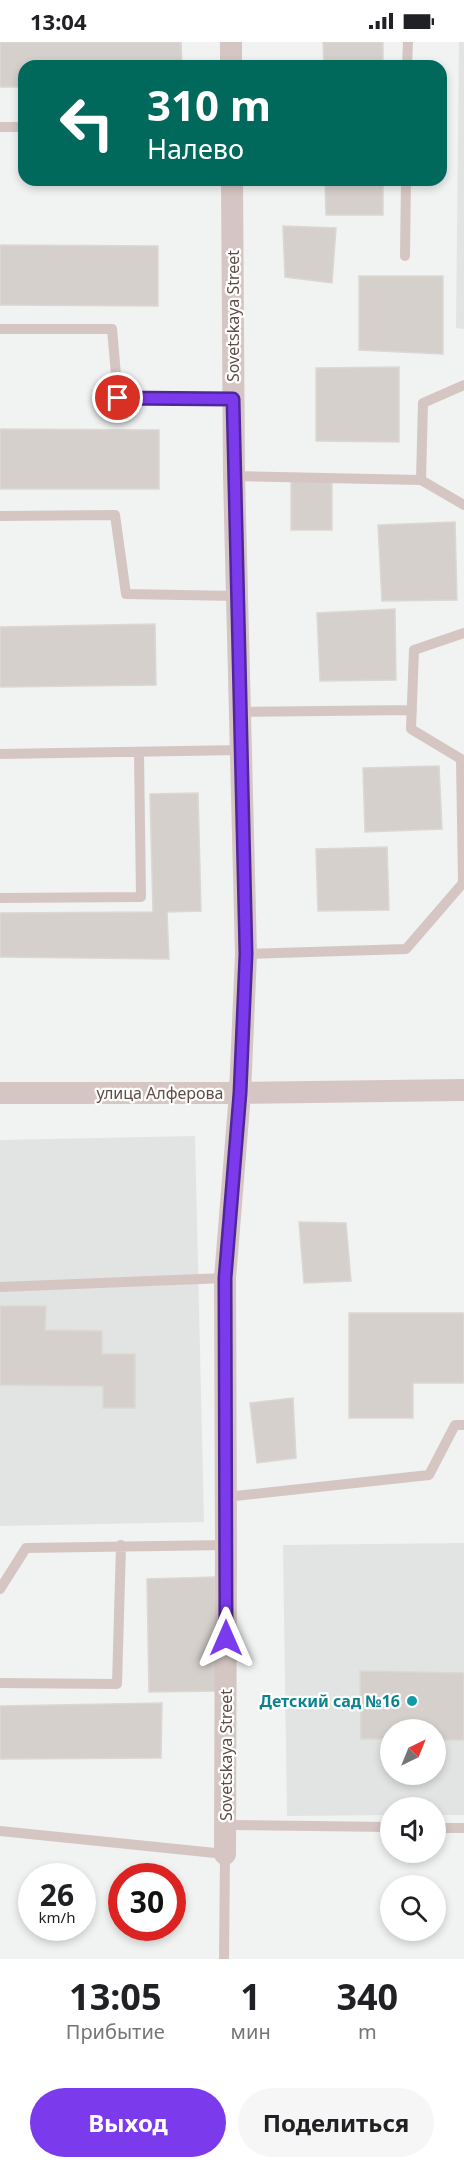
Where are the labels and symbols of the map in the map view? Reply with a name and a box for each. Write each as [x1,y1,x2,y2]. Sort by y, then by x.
street label: Sovetskaya Street [222,250,244,382]
pin [92,372,143,423]
street label: улица Алферова [97,1082,223,1104]
position arrow [194,1606,258,1670]
street label: Sovetskaya Street [215,1689,237,1821]
place label: Детский сад №16 [259,1690,400,1712]
marker: Детский сад №16 [405,1694,419,1708]
north arrow [380,1719,446,1785]
speed limit sign: 30 [108,1863,186,1941]

